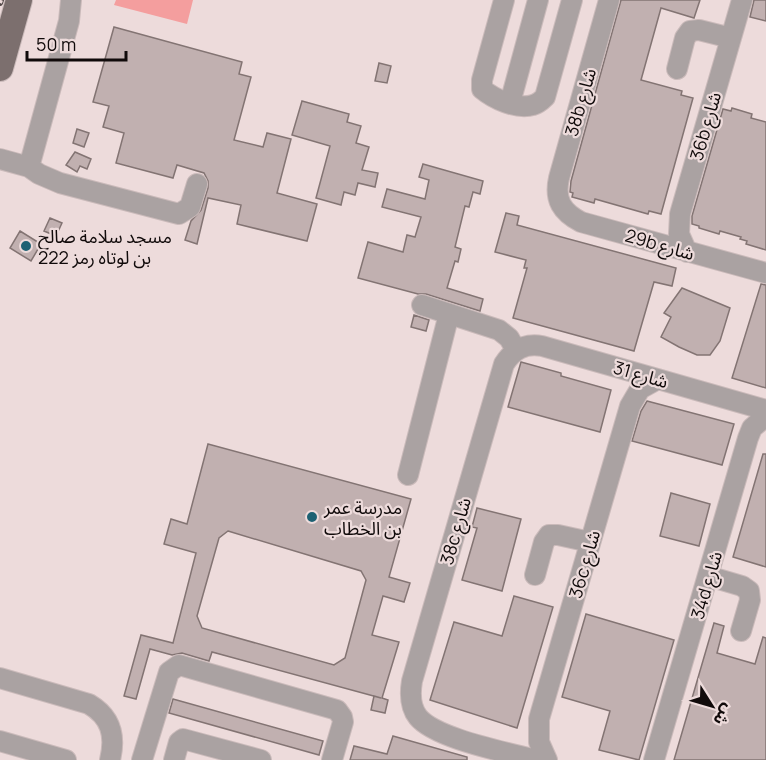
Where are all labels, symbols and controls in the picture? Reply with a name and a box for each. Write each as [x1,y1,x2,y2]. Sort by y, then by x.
scale bar [27,24,126,62]
text: 50 m [36,32,76,56]
street label: 38b شارع [559,65,604,140]
street label: 36b شارع [684,89,729,164]
street label: 29b شارع [622,223,697,268]
place label: مسجد سلامة صالح بن لوتاه رمز 222 [38,224,172,269]
marker: مسجد سلامة صالح بن لوتاه رمز 222 [19,239,33,253]
street label: شارع 31 [610,355,671,396]
street label: 38c شارع [434,494,479,568]
place label: مدرسة عمر بن الخطاب [323,495,402,540]
marker: مدرسة عمر بن الخطاب [305,510,319,524]
street label: 36c شارع [563,527,608,602]
street label: 34d شارع [685,548,730,623]
north arrow [682,676,742,736]
text: ش [709,700,739,730]

